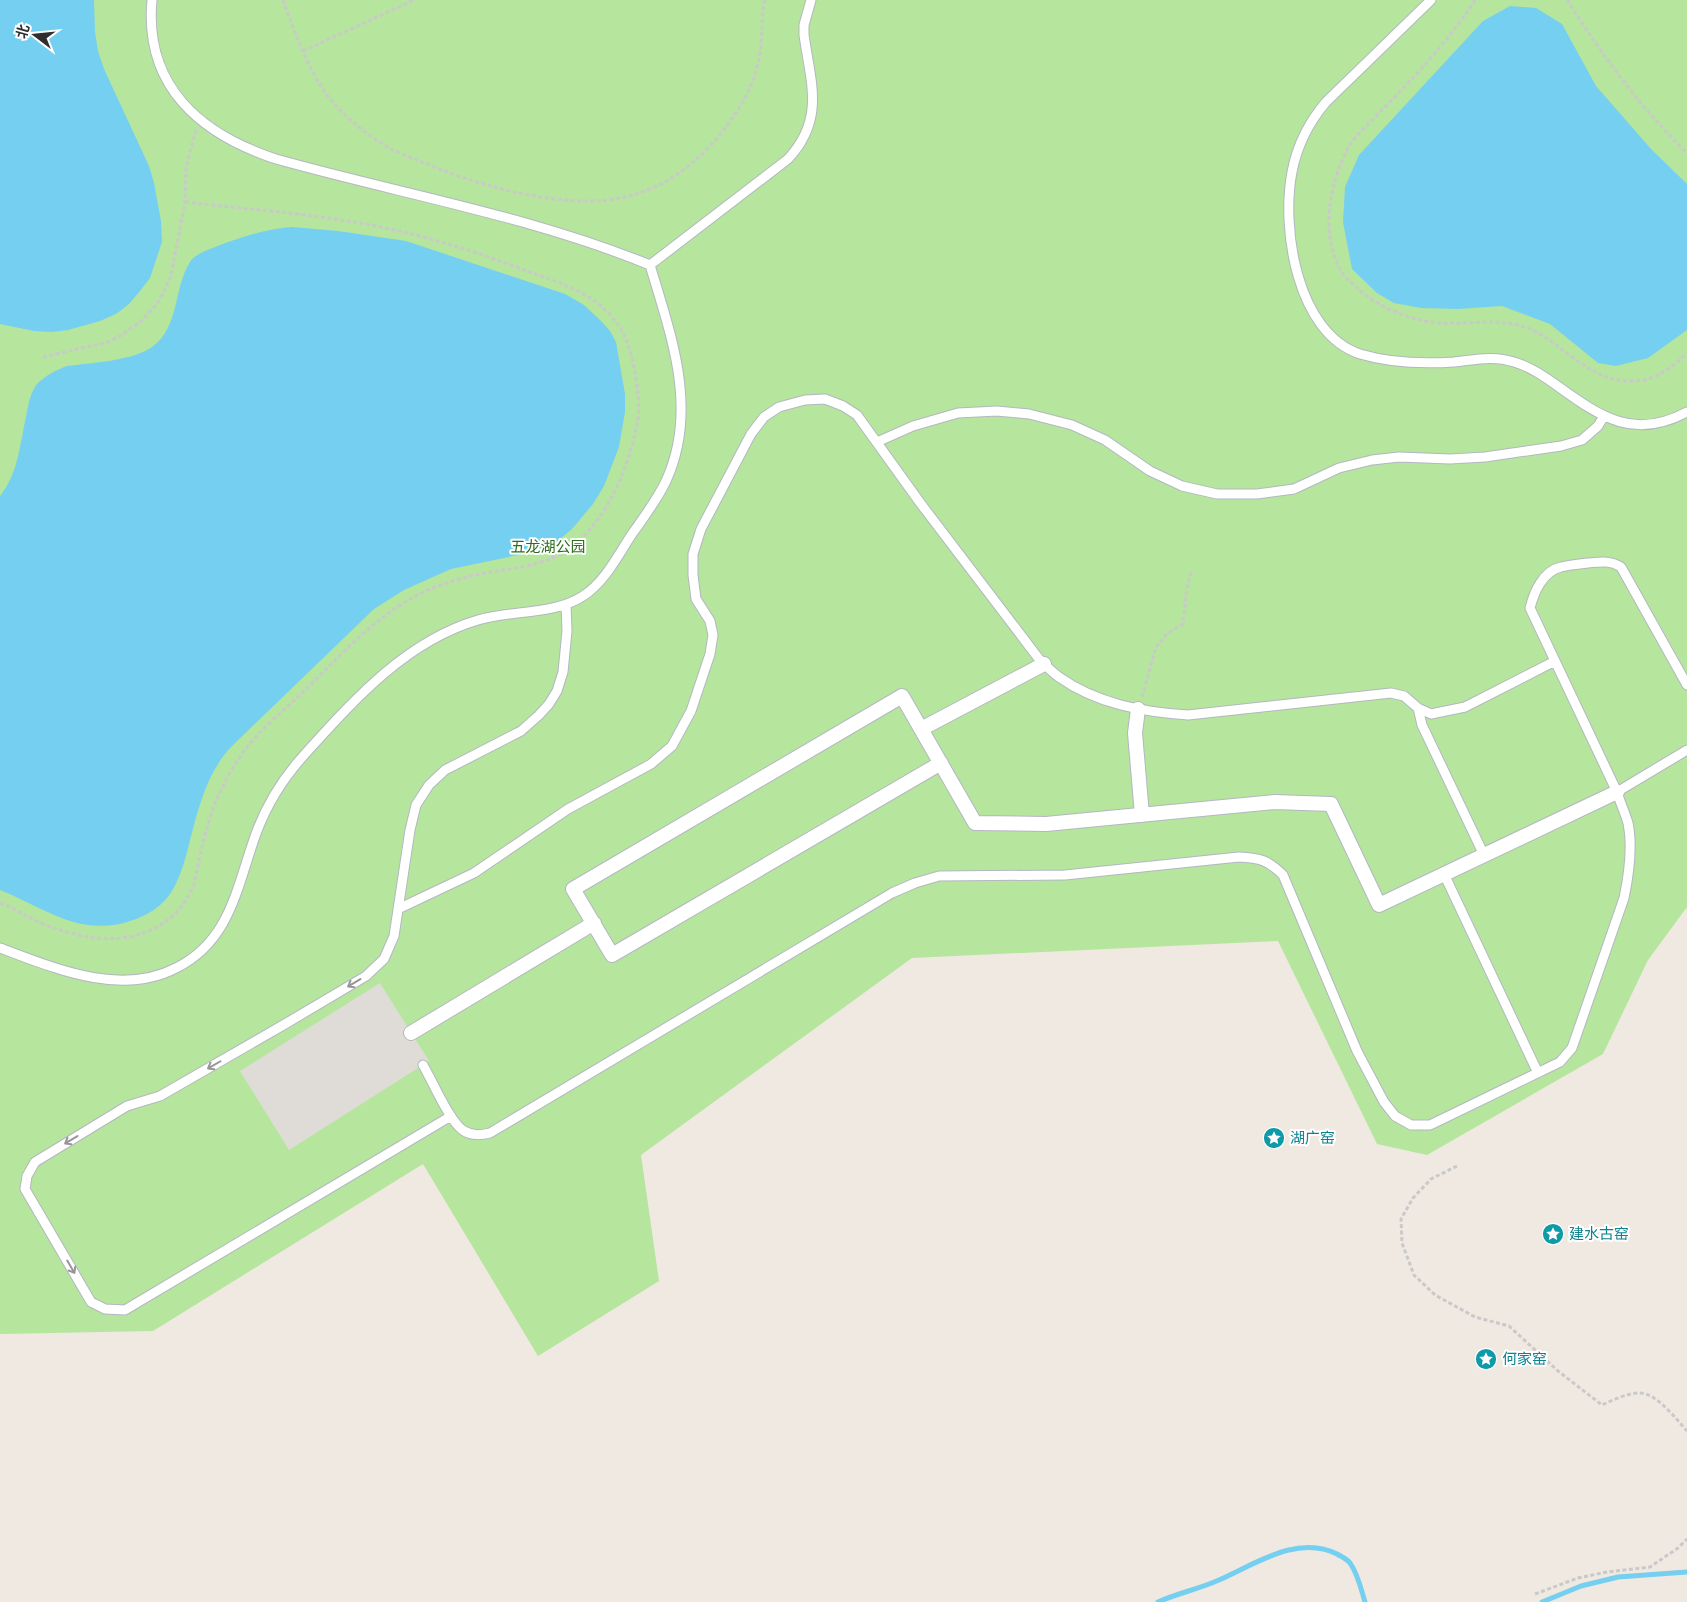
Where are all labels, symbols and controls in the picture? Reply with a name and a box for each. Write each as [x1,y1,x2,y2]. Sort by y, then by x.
north arrow [10,10,60,60]
text: 北 [11,22,33,41]
park label: 五龙湖公园 [510,536,586,557]
one-way arrow [348,978,362,988]
one-way arrow [207,1060,222,1070]
place icon: 湖广窑 [1262,1126,1286,1150]
place label: 湖广窑 [1290,1127,1335,1148]
one-way arrow [64,1135,78,1145]
place icon: 建水古窑 [1541,1222,1565,1246]
place label: 建水古窑 [1569,1223,1629,1244]
one-way arrow [66,1260,76,1274]
place icon: 何家窑 [1474,1347,1498,1371]
place label: 何家窑 [1502,1348,1547,1369]

